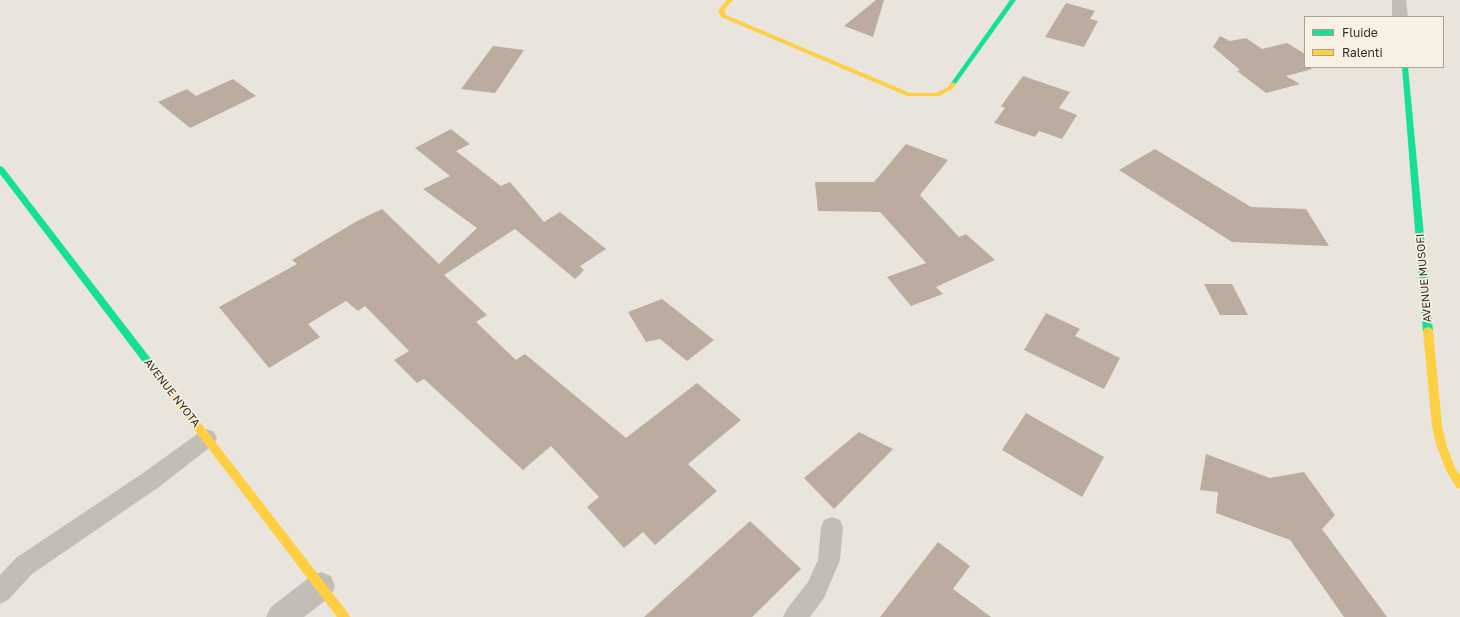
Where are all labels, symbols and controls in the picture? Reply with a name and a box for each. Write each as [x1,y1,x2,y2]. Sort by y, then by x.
legend [1304,16,1444,68]
text: Fluide [1342,25,1378,40]
text: Ralenti [1342,45,1383,60]
street label: AVENUE MUSOFI [1414,233,1434,323]
street label: AVENUE NYOTA [141,356,203,430]

